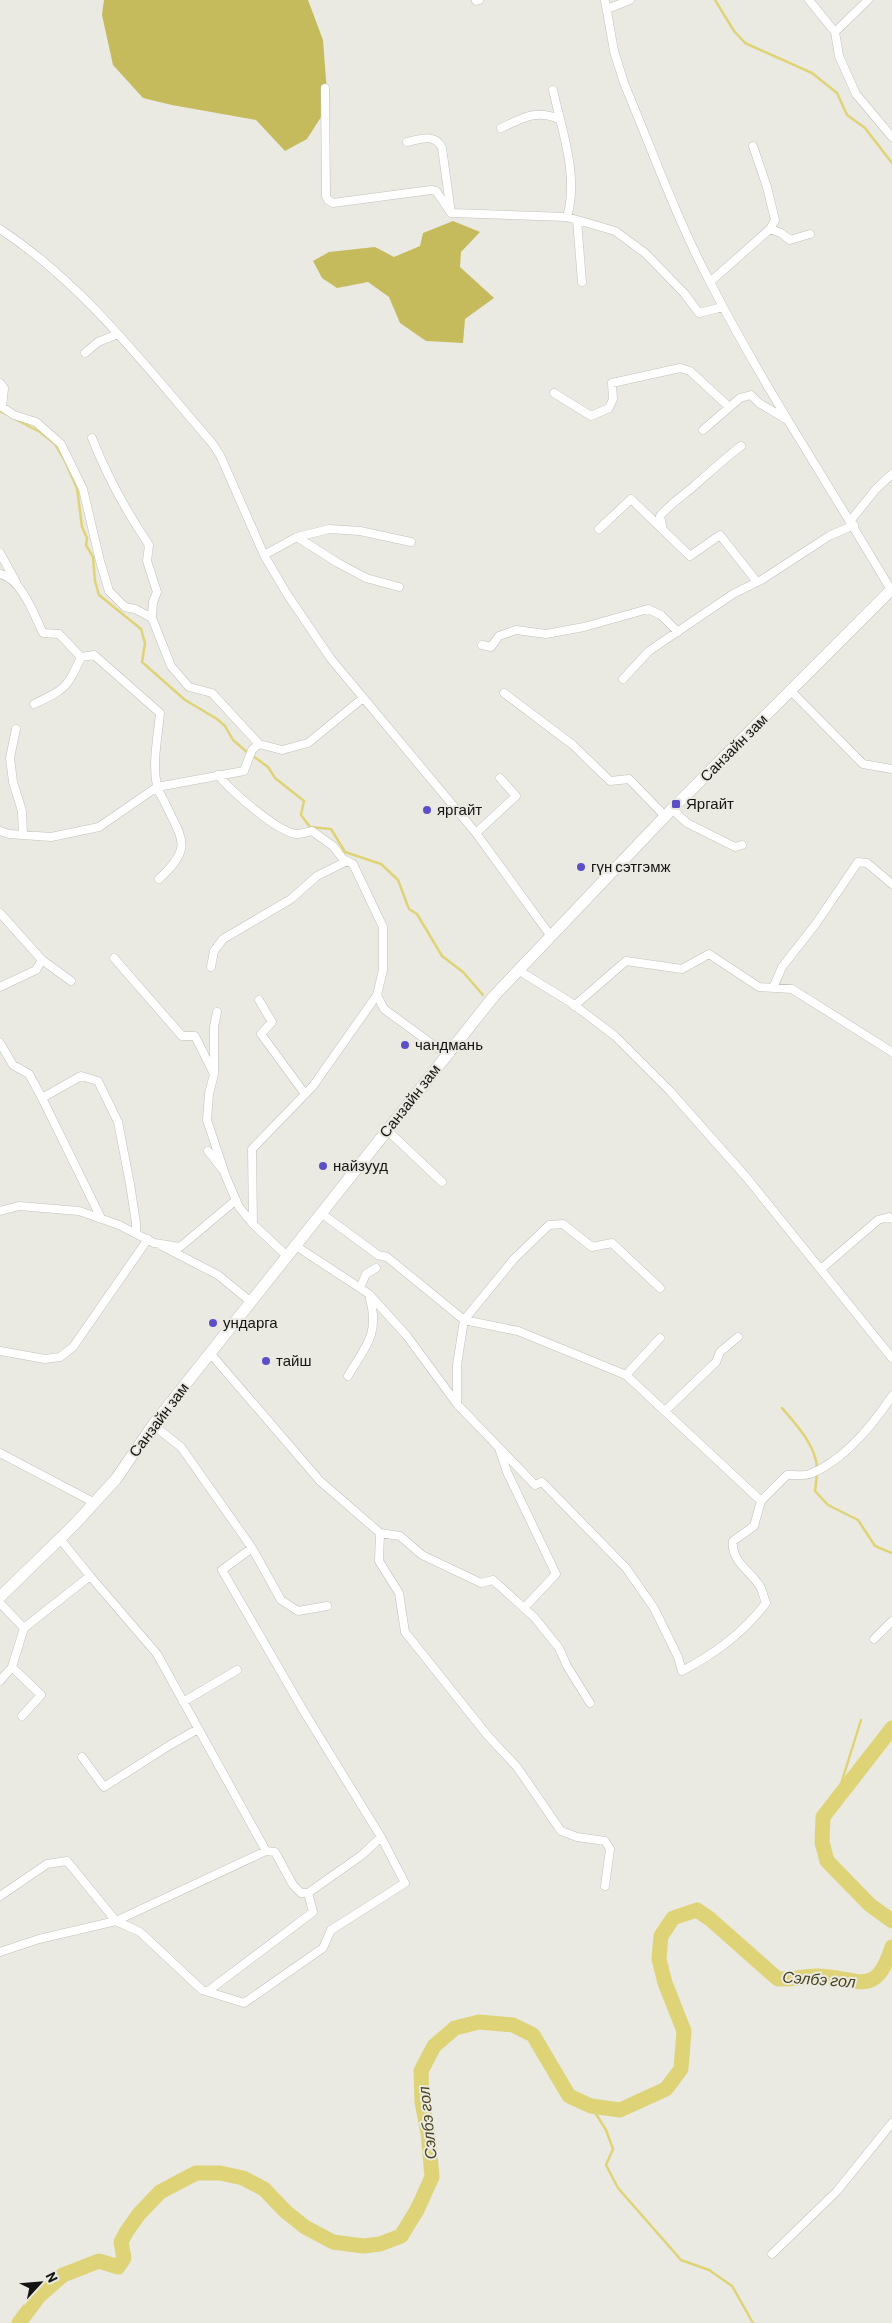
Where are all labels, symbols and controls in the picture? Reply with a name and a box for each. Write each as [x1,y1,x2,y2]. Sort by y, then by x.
street label: Санзайн зам [696,710,771,785]
place label: Яргайт [686,794,734,812]
marker: Яргайт [670,798,682,810]
place label: яргайт [437,800,482,818]
marker: яргайт [421,804,433,816]
place label: гүн сэтгэмж [591,857,671,875]
marker: гүн сэтгэмж [575,861,587,873]
place label: чандмань [415,1035,483,1053]
marker: чандмань [399,1039,411,1051]
street label: Санзайн зам [375,1060,443,1141]
place label: найзууд [333,1156,388,1174]
marker: найзууд [317,1160,329,1172]
place label: ундарга [223,1313,278,1331]
marker: ундарга [207,1317,219,1329]
place label: тайш [276,1351,311,1369]
marker: тайш [260,1355,272,1367]
street label: Санзайн зам [125,1379,192,1460]
water label: Сэлбэ гол [782,1966,856,1991]
water label: Сэлбэ гол [413,2086,440,2161]
north arrow [15,2258,65,2308]
text: N [42,2269,62,2285]

